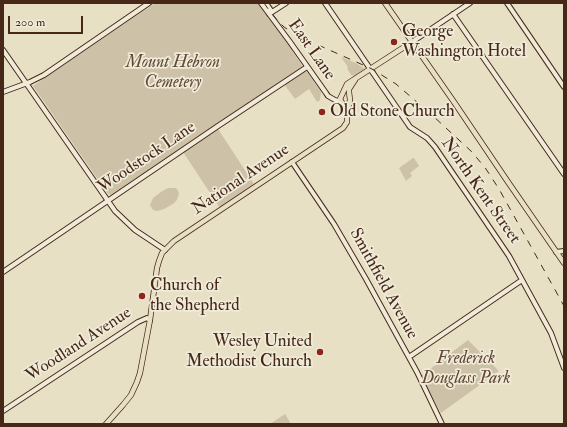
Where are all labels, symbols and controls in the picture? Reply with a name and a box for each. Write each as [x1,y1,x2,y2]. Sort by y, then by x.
scale bar [10,8,85,34]
text: 200 m [15,15,45,30]
street label: East Lane [283,16,339,84]
place label: George Washington Hotel [402,22,526,62]
marker: George Washington Hotel [389,37,399,47]
park label: Mount Hebron Cemetery [126,53,220,93]
place label: Old Stone Church [330,102,455,122]
marker: Old Stone Church [317,107,327,117]
street label: Woodstock Lane [94,118,200,198]
street label: North Kent Street [436,134,524,248]
street label: National Avenue [189,140,293,220]
street label: Smithfield Avenue [344,225,422,343]
place label: Church of the Shepherd [150,276,240,316]
marker: Church of the Shepherd [137,291,147,301]
street label: Woodland Avenue [22,303,136,387]
place label: Wesley United Methodist Church [186,332,312,372]
marker: Wesley United Methodist Church [315,347,325,357]
park label: Frederick Douglass Park [421,349,511,389]

